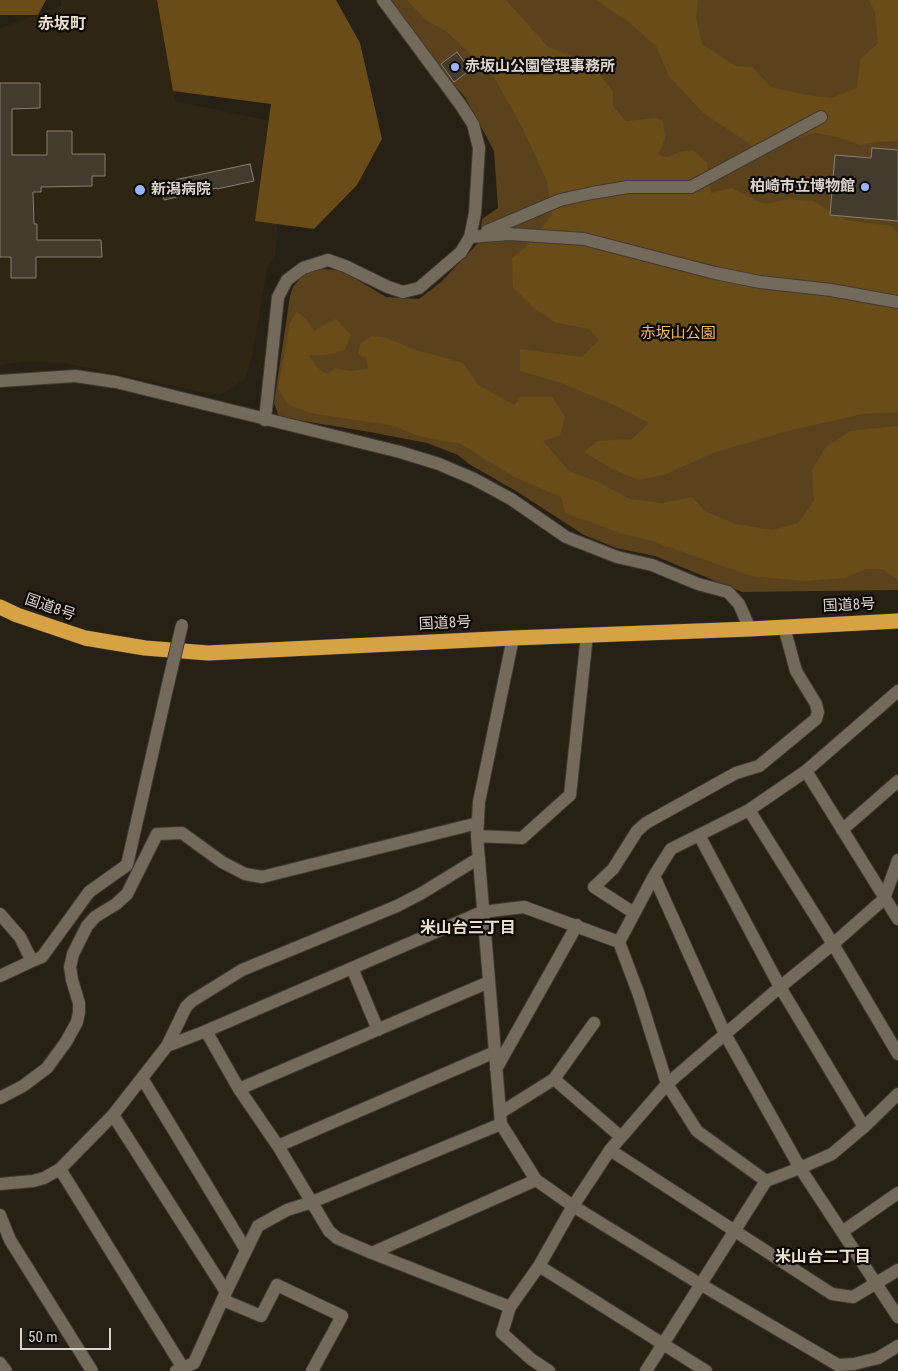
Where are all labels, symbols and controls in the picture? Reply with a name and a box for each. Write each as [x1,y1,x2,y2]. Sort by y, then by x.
district label: 赤坂町 [38,15,86,35]
place label: 赤坂山公園管理事務所 [465,58,615,76]
marker: 赤坂山公園管理事務所 [449,61,461,73]
place label: 柏崎市立博物館 [750,178,855,196]
place label: 新潟病院 [151,181,211,199]
marker: 柏崎市立博物館 [859,181,871,193]
marker: 新潟病院 [133,183,147,197]
park label: 赤坂山公園 [641,325,715,343]
street label: 国道8号 [22,591,78,625]
street label: 国道8号 [822,596,876,616]
street label: 国道8号 [418,614,472,634]
district label: 米山台三丁目 [420,919,516,939]
district label: 米山台二丁目 [775,1248,871,1268]
scale bar [22,1318,114,1350]
text: 50 m [28,1328,58,1346]

